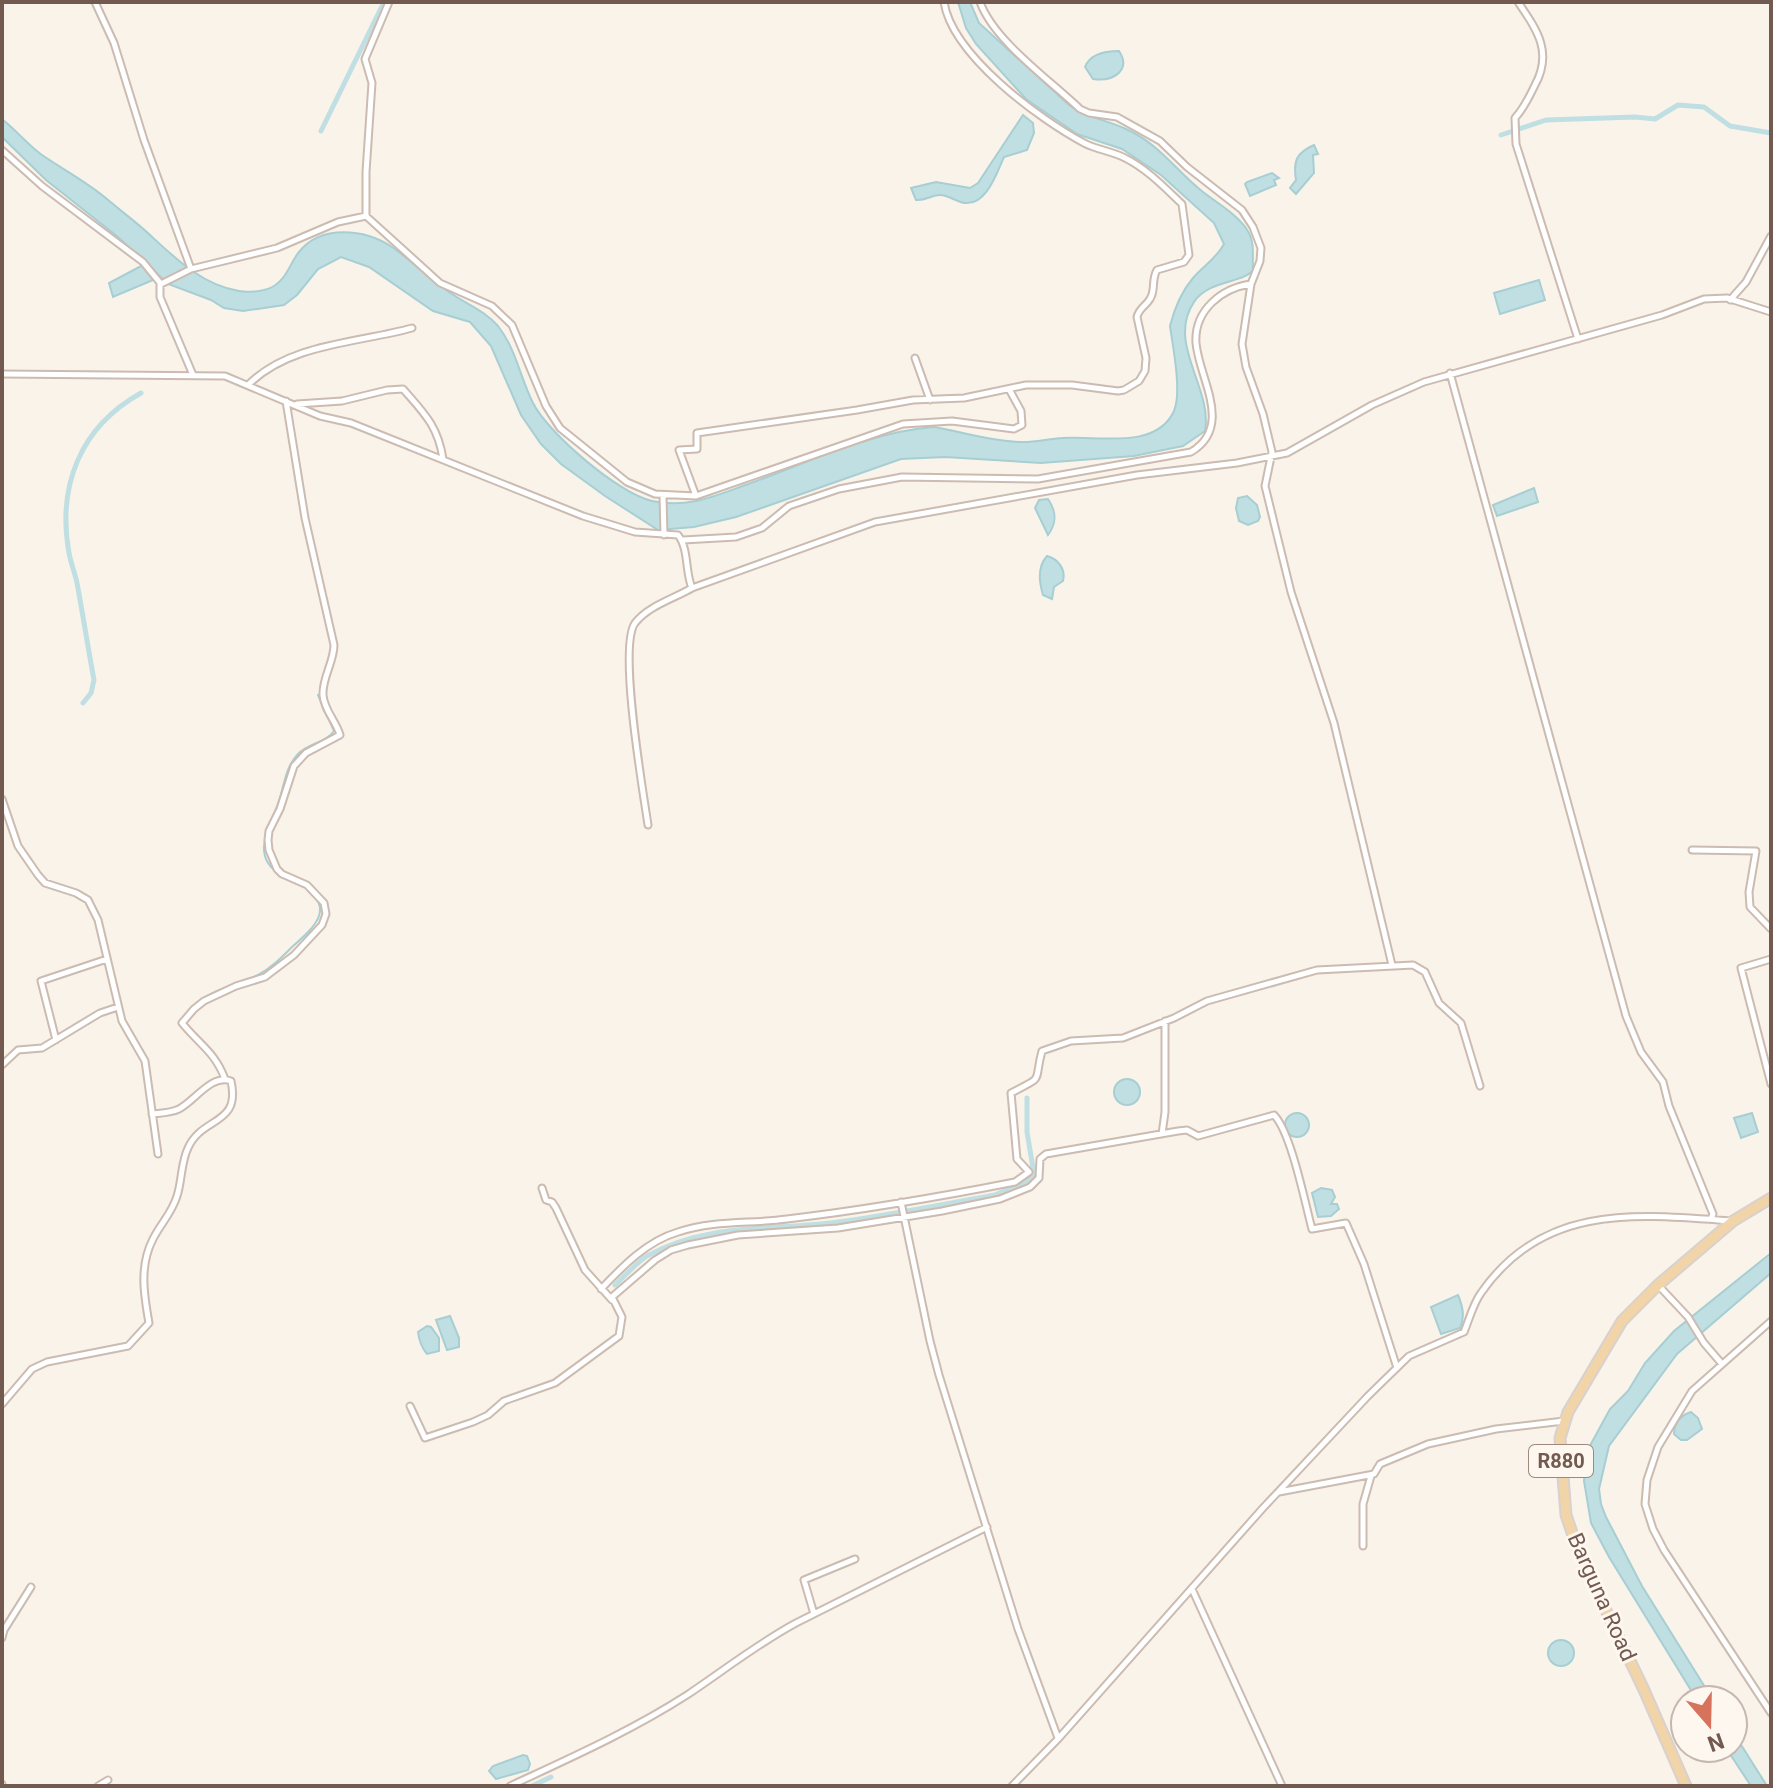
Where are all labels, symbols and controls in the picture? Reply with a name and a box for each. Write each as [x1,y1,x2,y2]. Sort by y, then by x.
road number: R880 [1529,1445,1593,1477]
street label: Barguna Road [1563,1529,1641,1665]
north arrow [1669,1684,1749,1764]
text: N [1704,1728,1727,1757]

